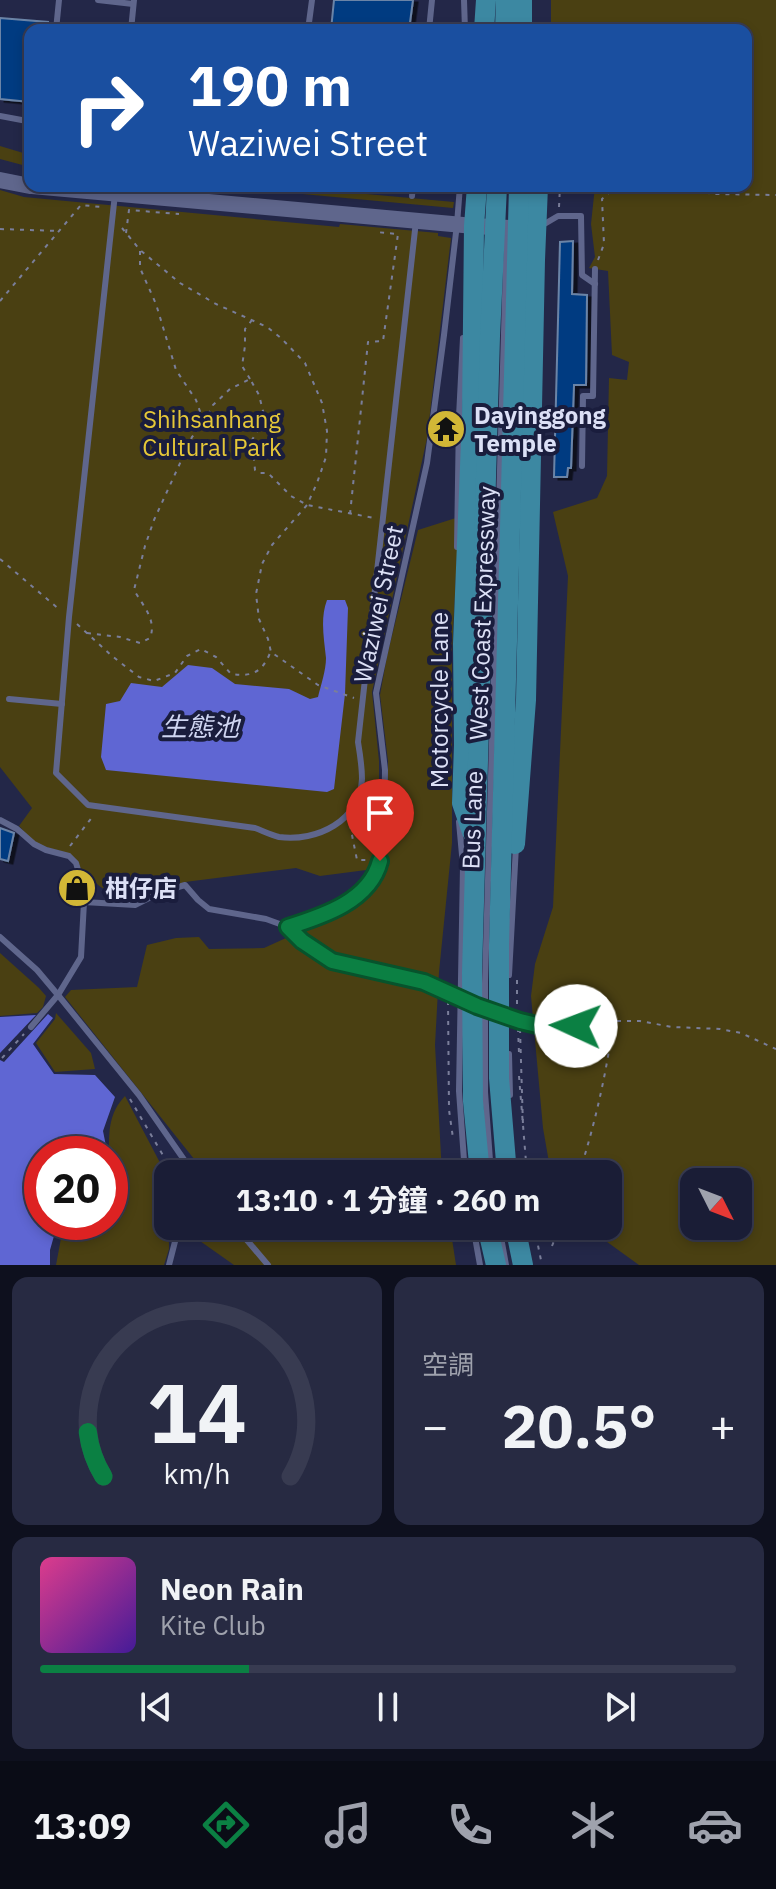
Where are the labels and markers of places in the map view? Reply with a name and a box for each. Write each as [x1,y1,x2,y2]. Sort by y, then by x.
place label: Dayinggong Temple [474,399,607,459]
temple icon: Dayinggong Temple [425,408,467,450]
pin [346,779,414,861]
shop icon: 柑仔店 [56,867,98,909]
place label: 柑仔店 [105,872,177,904]

